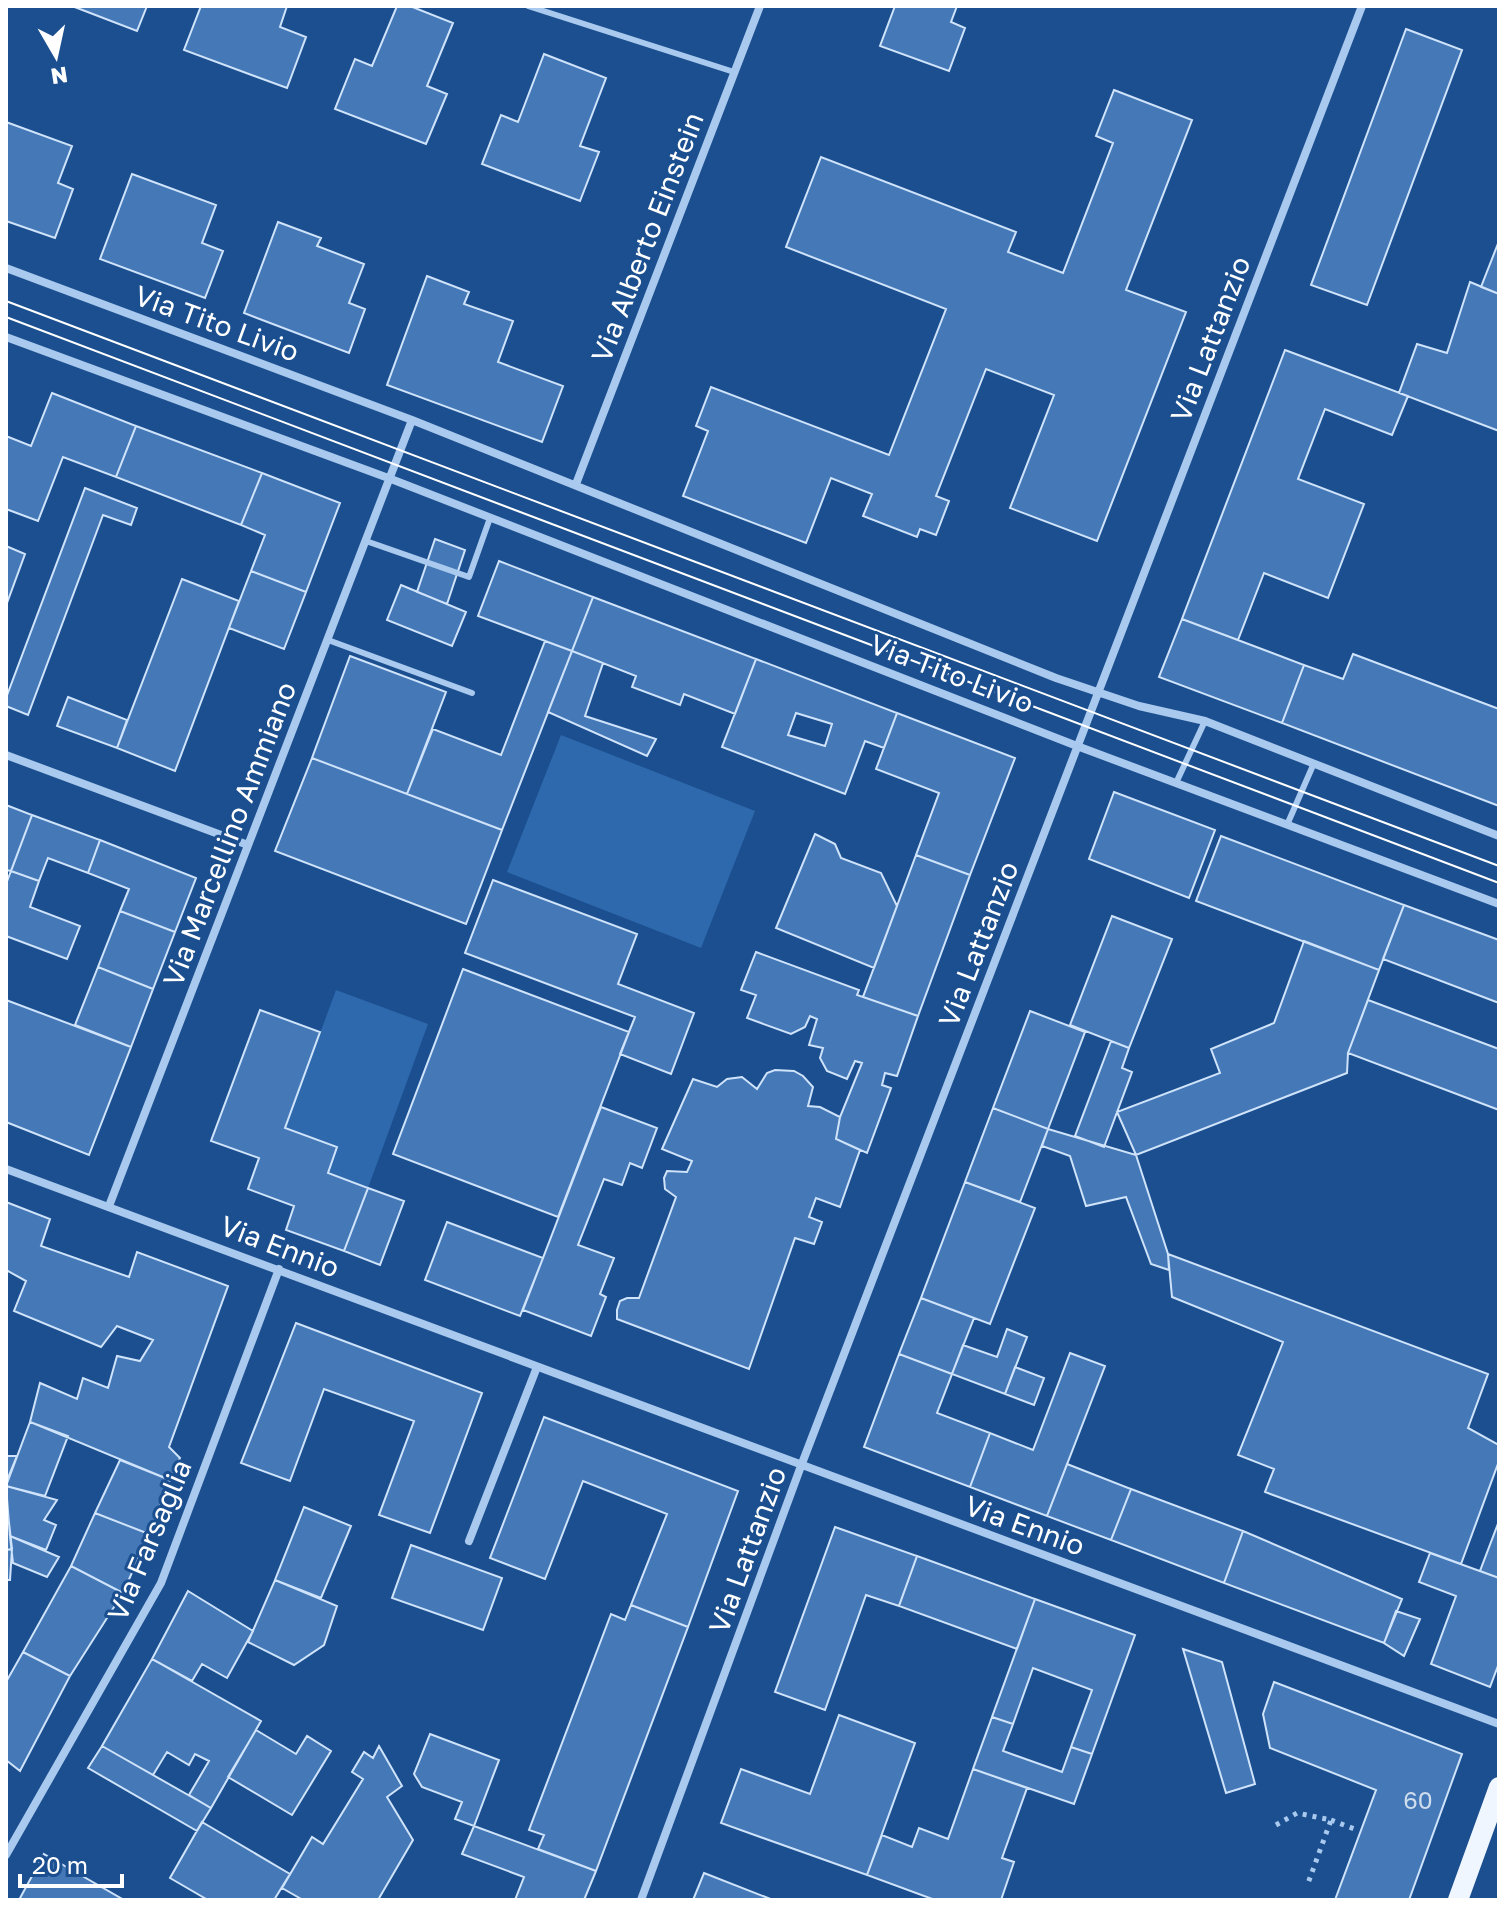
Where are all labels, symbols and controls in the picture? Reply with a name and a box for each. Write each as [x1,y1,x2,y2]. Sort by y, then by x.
north arrow [16,16,96,96]
text: N [49,62,70,91]
street label: Via Alberto Einstein [584,107,710,367]
street label: Via Lattanzio [1163,252,1257,426]
street label: Via Tito Livio [130,278,304,368]
street label: Via Tito Livio [866,627,1038,719]
street label: Via Marcellino Ammiano [156,677,302,991]
street label: Via Lattanzio [931,857,1025,1031]
street label: Via Ennio [216,1208,344,1284]
street label: Via Farsaglia [100,1454,198,1626]
street label: Via Lattanzio [702,1462,792,1638]
street label: Via Ennio [961,1488,1089,1562]
house number: 60 [1403,1785,1433,1814]
scale bar [20,1838,122,1888]
text: 20 m [32,1850,88,1879]

